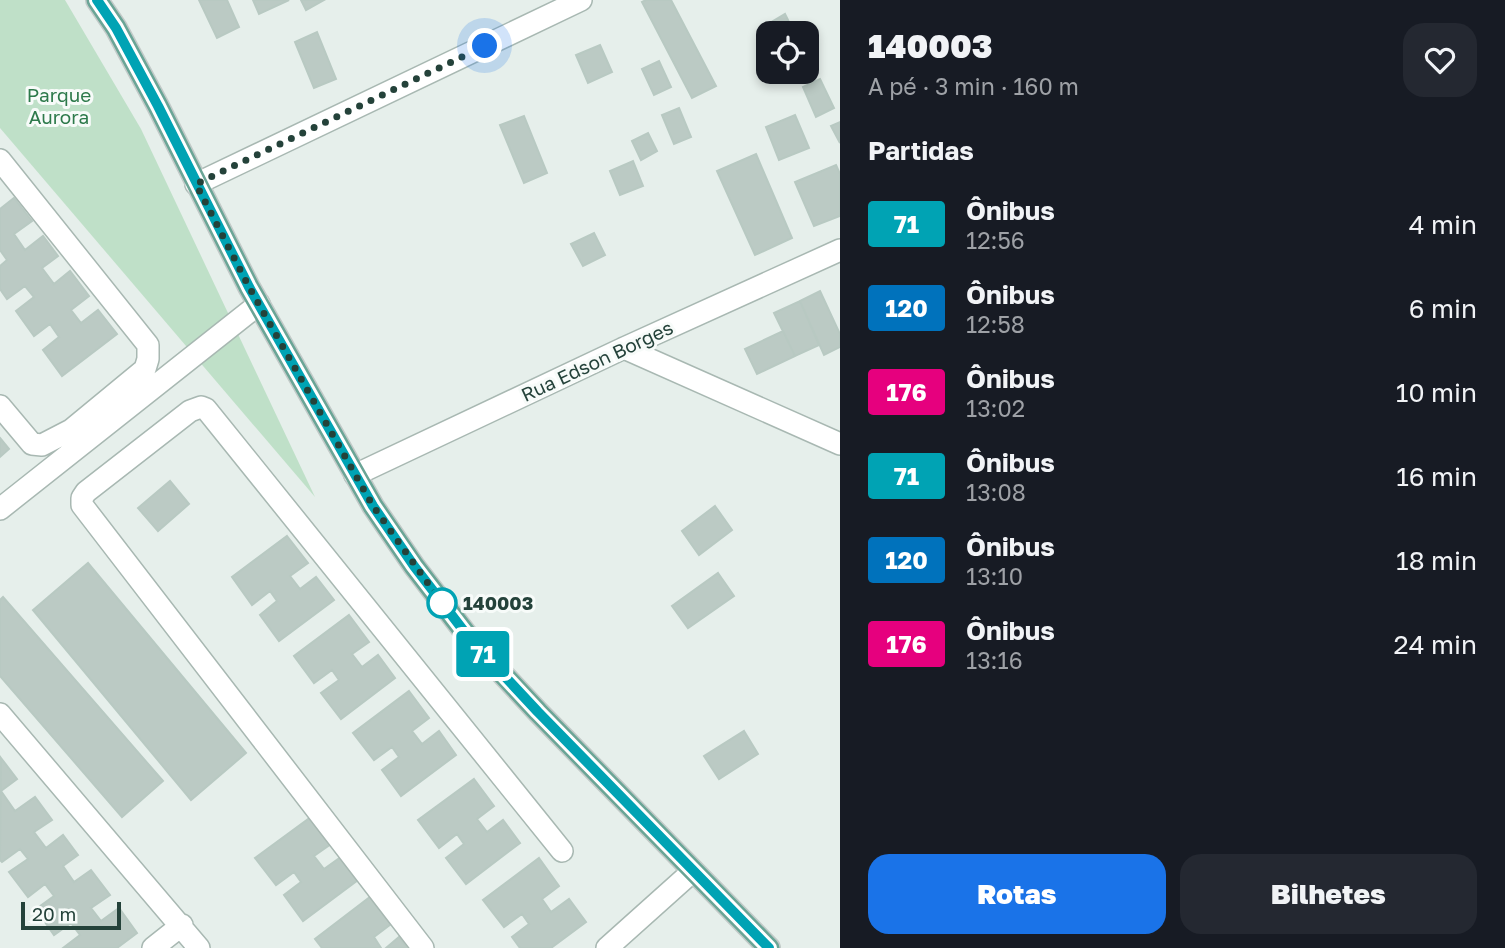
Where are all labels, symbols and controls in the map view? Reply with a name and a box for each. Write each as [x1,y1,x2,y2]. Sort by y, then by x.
map controls [756,21,819,84]
button: locate [756,21,819,84]
button: heart [1403,23,1477,97]
text: 140003 [868,26,993,65]
your location [467,28,502,63]
text: A pé · 3 min · 160 m [868,72,1079,100]
park label: Parque Aurora [27,83,91,128]
text: Partidas [868,135,974,166]
text: Ônibus [966,195,1055,226]
text: 71 [894,209,919,238]
text: 4 min [1409,209,1477,240]
text: 12:56 [966,226,1025,254]
text: Ônibus [966,279,1055,310]
text: 120 [885,293,928,322]
text: 6 min [1409,293,1477,324]
text: 12:58 [966,310,1025,338]
street label: Rua Edson Borges [517,315,676,406]
text: Ônibus [966,363,1055,394]
text: 176 [886,377,927,406]
text: 10 min [1396,377,1477,408]
text: 13:02 [966,394,1025,422]
text: Ônibus [966,447,1055,478]
text: 71 [894,461,919,490]
text: 16 min [1396,461,1477,492]
text: 13:08 [966,478,1026,506]
text: Ônibus [966,531,1055,562]
text: 120 [885,545,928,574]
text: 18 min [1396,545,1477,576]
text: 13:10 [966,562,1023,590]
marker: 140003 [427,588,457,618]
place label: 140003 [463,591,533,614]
text: Ônibus [966,615,1055,646]
text: 176 [886,629,927,658]
text: 24 min [1394,629,1477,660]
line badge: 71 [452,631,514,677]
text: 71 [470,639,496,668]
text: 13:16 [966,646,1023,674]
button: Rotas [868,854,1166,934]
button: Bilhetes [1180,854,1477,934]
scale bar [21,899,121,931]
text: 20 m [32,902,76,925]

